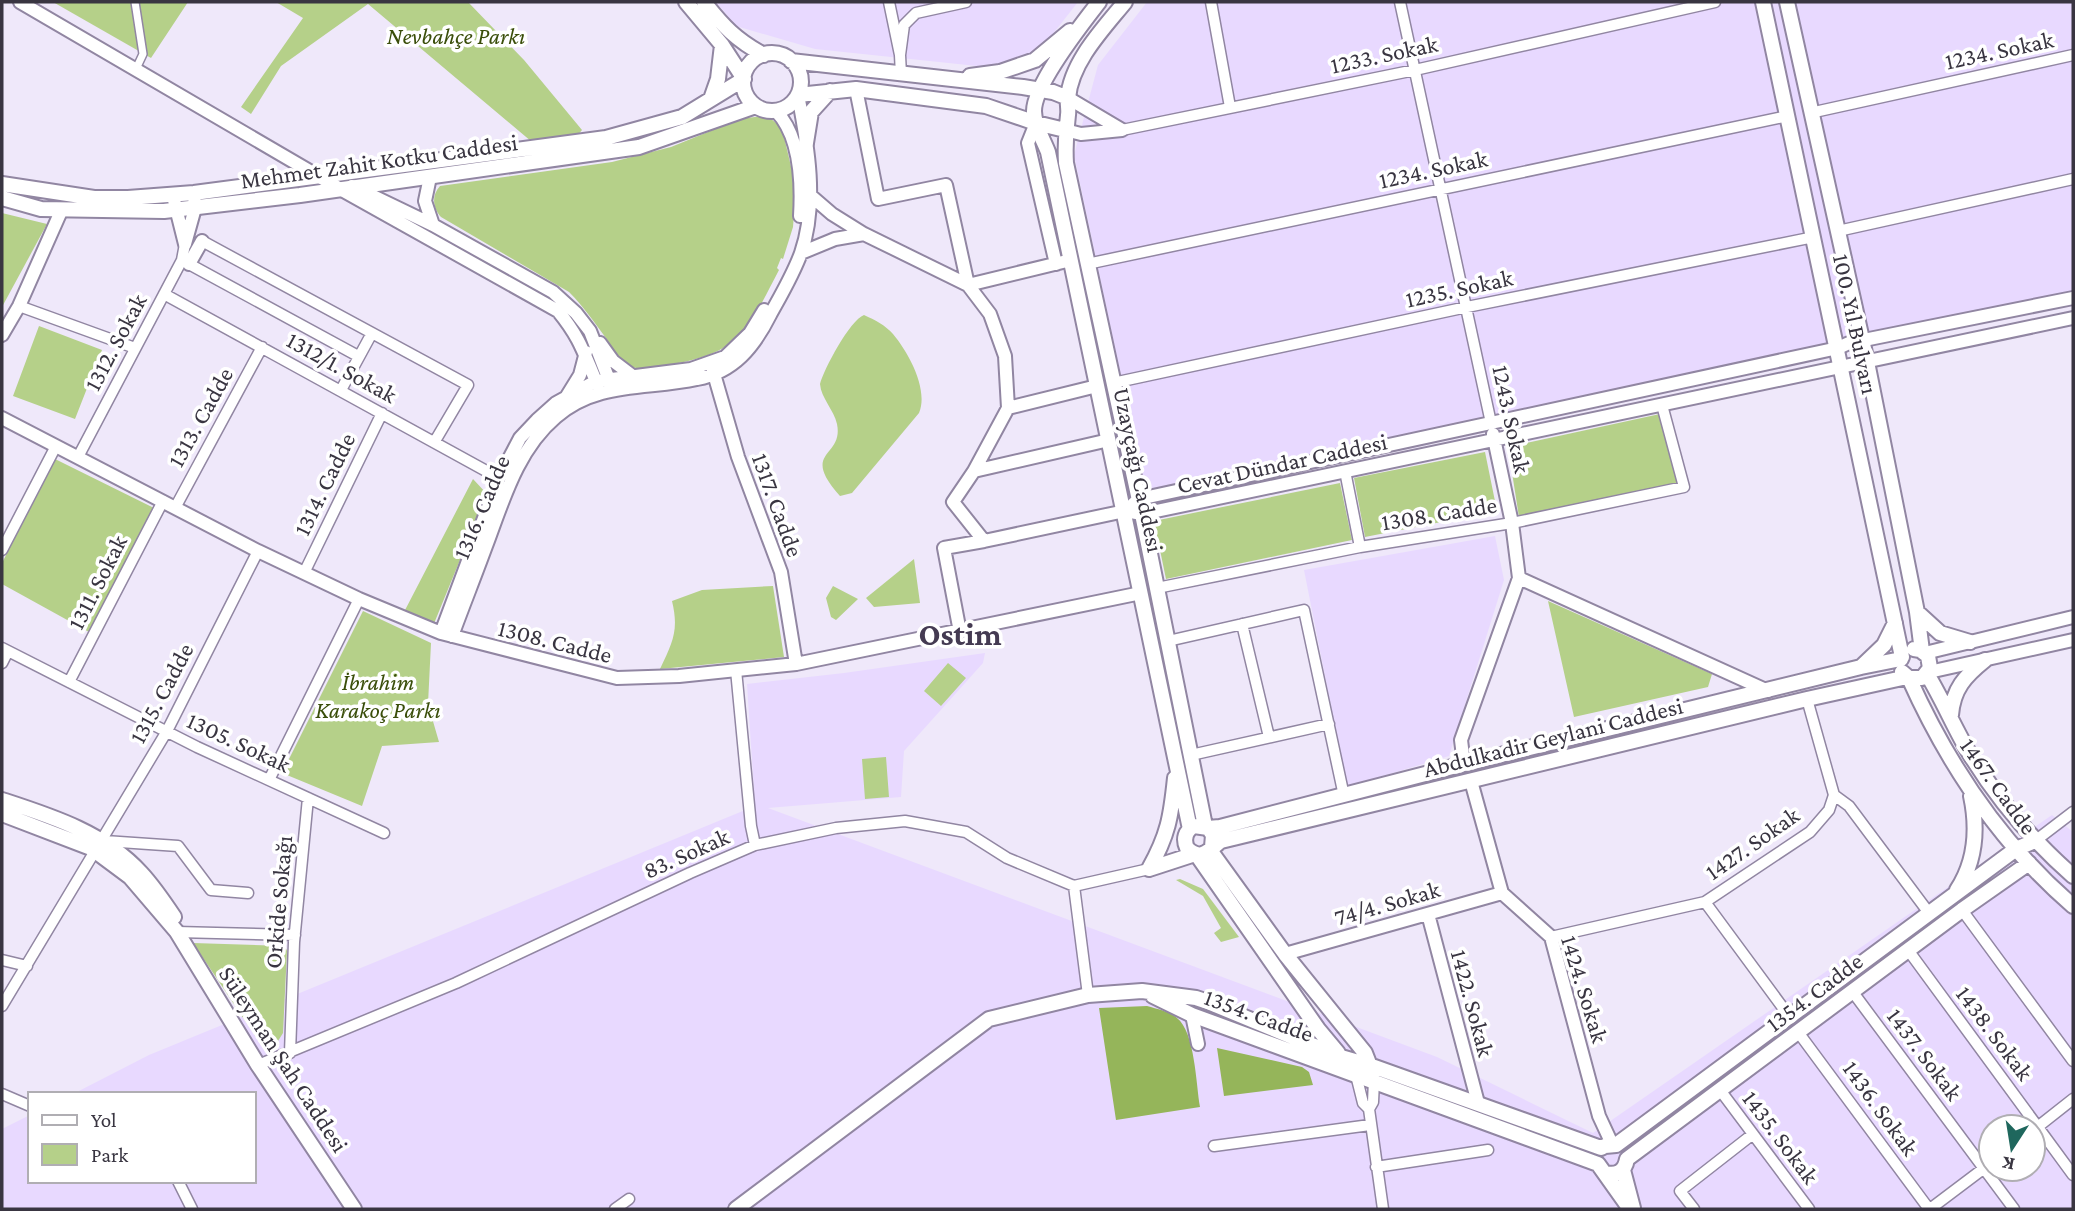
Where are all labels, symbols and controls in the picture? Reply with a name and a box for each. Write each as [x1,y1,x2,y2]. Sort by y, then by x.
park label: Nevbahçe Parkı [387,22,525,49]
street label: 1234. Sokak [1942,25,2056,75]
street label: 1233. Sokak [1328,29,1441,79]
street label: Mehmet Zahit Kotku Caddesi [239,128,519,194]
street label: 1234. Sokak [1376,144,1490,194]
street label: 100. Yıl Bulvarı [1828,252,1884,396]
street label: 1235. Sokak [1403,263,1516,313]
street label: 1312. Sokak [78,288,152,395]
street label: 1312/1. Sokak [282,326,402,408]
street label: 1313. Cadde [162,363,238,471]
street label: 1243. Sokak [1487,363,1537,476]
street label: Uzayçağı Caddesi [1108,385,1170,555]
street label: 1314. Cadde [288,428,360,540]
street label: Cevat Dündar Caddesi [1175,428,1389,498]
street label: 1317. Cadde [747,450,809,560]
street label: 1316. Cadde [447,451,515,563]
street label: 1308. Cadde [1379,491,1499,535]
street label: 1311. Sokak [62,530,133,634]
street label: 1308. Cadde [495,614,615,668]
district label: Ostim [918,616,1002,652]
street label: 1315. Cadde [123,638,199,748]
park label: İbrahim Karakoç Parkı [315,668,441,723]
street label: Abdulkadir Geylani Caddesi [1420,692,1686,782]
street label: 1305. Sokak [183,706,296,778]
street label: 1467. Cadde [1955,733,2043,839]
street label: 1427. Sokak [1700,801,1804,885]
street label: 83. Sokak [639,822,733,884]
street label: Orkide Sokağı [259,834,297,970]
street label: 74/4. Sokak [1331,875,1443,931]
street label: 1424. Sokak [1556,932,1614,1046]
street label: 1422. Sokak [1446,946,1500,1060]
street label: 1354. Cadde [1760,947,1868,1037]
street label: Süleyman Şah Caddesi [214,961,354,1157]
street label: 1438. Sokak [1951,981,2040,1086]
street label: 1354. Cadde [1201,983,1317,1047]
street label: 1437. Sokak [1882,1003,1969,1106]
street label: 1436. Sokak [1838,1055,1925,1161]
street label: 1435. Sokak [1737,1085,1825,1189]
legend [28,1092,256,1183]
text: Yol [91,1108,117,1132]
north arrow [1977,1113,2047,1183]
text: Park [91,1143,128,1167]
text: K [2000,1152,2017,1176]

